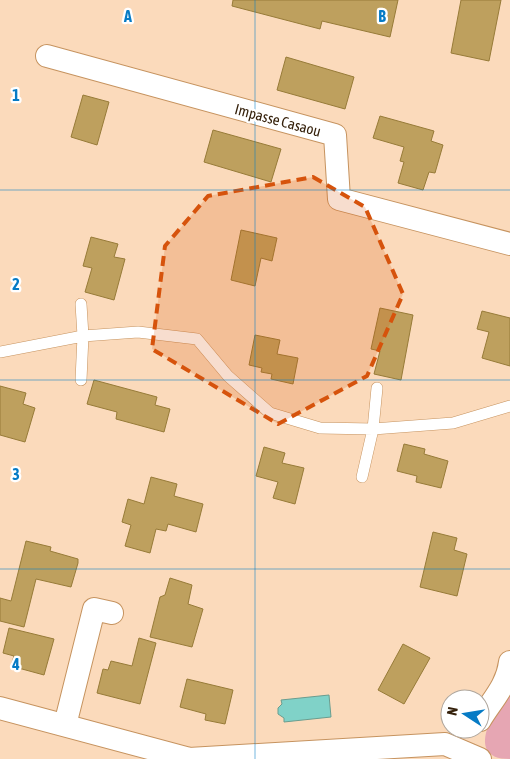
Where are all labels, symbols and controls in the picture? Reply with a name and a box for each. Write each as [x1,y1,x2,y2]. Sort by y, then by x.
text: A [123,7,132,25]
text: B [378,7,386,25]
text: 1 [12,86,20,104]
street label: Impasse Casaou [233,100,323,140]
text: 2 [12,275,20,293]
text: 3 [12,465,20,483]
text: 4 [11,655,20,673]
north arrow [440,689,490,739]
text: N [444,706,461,717]

